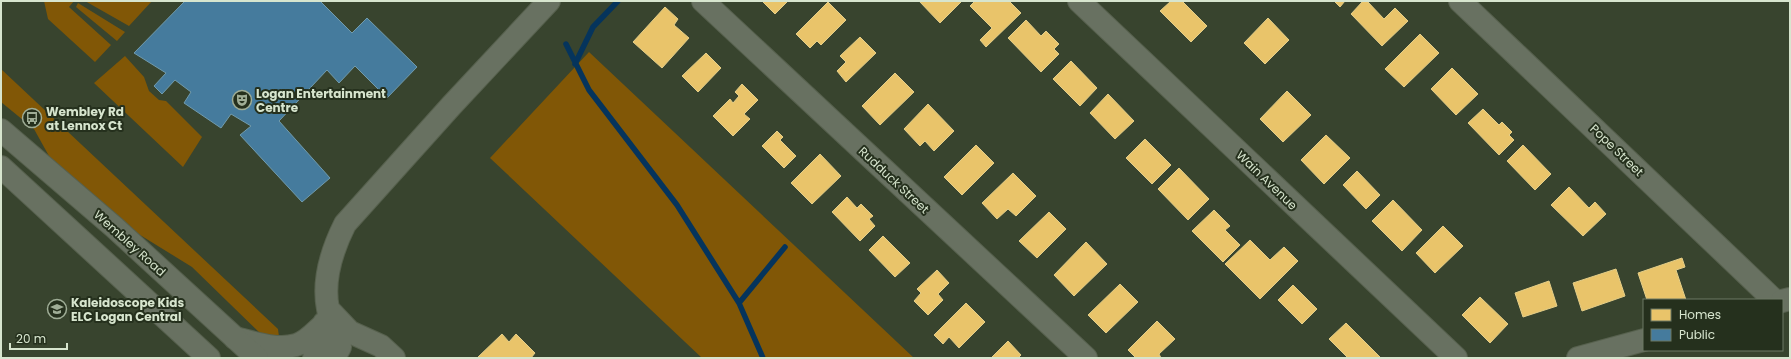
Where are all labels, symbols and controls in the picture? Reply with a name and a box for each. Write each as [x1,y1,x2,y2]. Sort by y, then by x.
place label: Logan Entertainment Centre [256,85,386,116]
theatre icon: Logan Entertainment Centre [231,89,253,111]
place label: Wembley Rd at Lennox Ct [46,103,124,134]
bus stop icon: Wembley Rd at Lennox Ct [21,107,43,129]
street label: Pope Street [1586,120,1648,180]
street label: Rudduck Street [855,143,933,217]
street label: Wain Avenue [1233,147,1301,213]
street label: Wembley Road [90,206,170,280]
place label: Kaleidoscope Kids ELC Logan Central [71,294,185,325]
school or university icon: Kaleidoscope Kids ELC Logan Central [46,298,68,320]
legend [1643,299,1783,351]
text: Homes [1679,306,1721,323]
scale bar [10,325,67,351]
text: Public [1679,326,1715,343]
text: 20 m [16,330,46,347]

